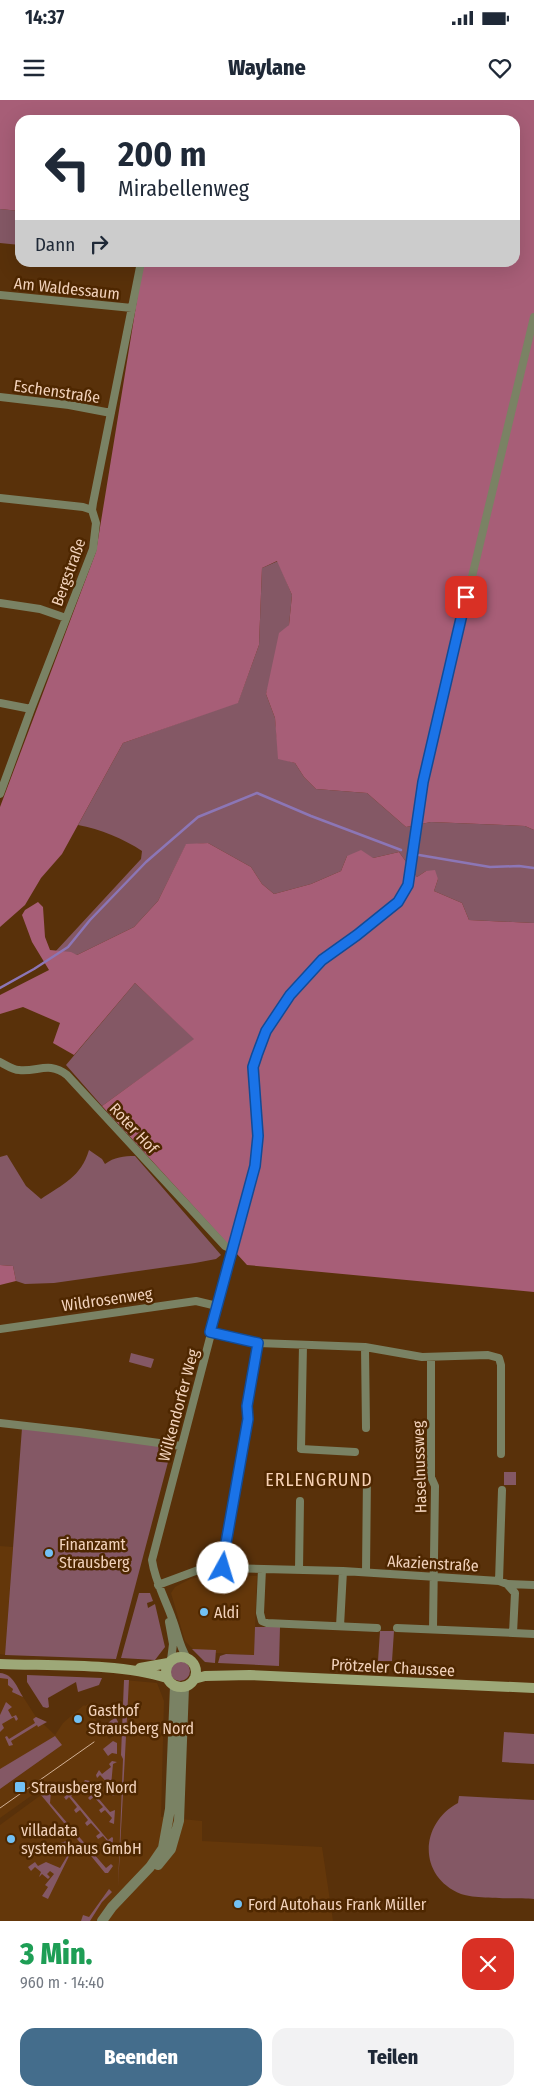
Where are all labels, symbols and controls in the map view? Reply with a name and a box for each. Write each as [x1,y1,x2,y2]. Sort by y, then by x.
text: 14:37 [25,6,64,29]
icon: menu [20,54,48,82]
text: Waylane [228,54,306,81]
icon: heart [486,54,514,82]
text: 200 m [118,133,206,175]
icon: left [35,135,100,200]
text: Mirabellenweg [118,175,249,202]
icon: right [85,230,113,258]
text: Dann [35,233,75,256]
street label: Am Waldessaum [13,273,121,303]
street label: Eschenstraße [12,376,102,407]
street label: Bergstraße [47,536,90,609]
pin [445,576,487,618]
icon: arrive [452,583,480,611]
street label: Roter Hof [105,1099,163,1158]
street label: Wildrosenweg [61,1284,154,1315]
street label: Wilkendorfer Weg [154,1346,203,1463]
street label: Haselnussweg [408,1420,431,1514]
district label: ERLENGRUND [265,1469,373,1491]
place label: Finanzamt Strausberg [59,1535,130,1572]
position arrow [196,1541,248,1593]
marker: Finanzamt Strausberg [43,1547,55,1559]
street label: Akazienstraße [387,1552,479,1575]
place label: Aldi [214,1603,239,1622]
marker: Aldi [198,1606,210,1618]
street label: Prötzeler Chaussee [330,1655,456,1680]
place label: Gasthof Strausberg Nord [88,1701,194,1738]
marker: Gasthof Strausberg Nord [72,1713,84,1725]
place label: Strausberg Nord [31,1778,137,1797]
marker: Strausberg Nord [13,1780,27,1794]
place label: villadata systemhaus GmbH [21,1821,142,1858]
marker: villadata systemhaus GmbH [5,1833,17,1845]
place label: Ford Autohaus Frank Müller [248,1895,427,1914]
marker: Ford Autohaus Frank Müller [232,1898,244,1910]
text: 3 Min. [20,1936,92,1972]
button: close [462,1938,514,1990]
text: 960 m · 14:40 [20,1973,104,1992]
button: Beenden [20,2028,262,2086]
button: Teilen [272,2028,514,2086]

